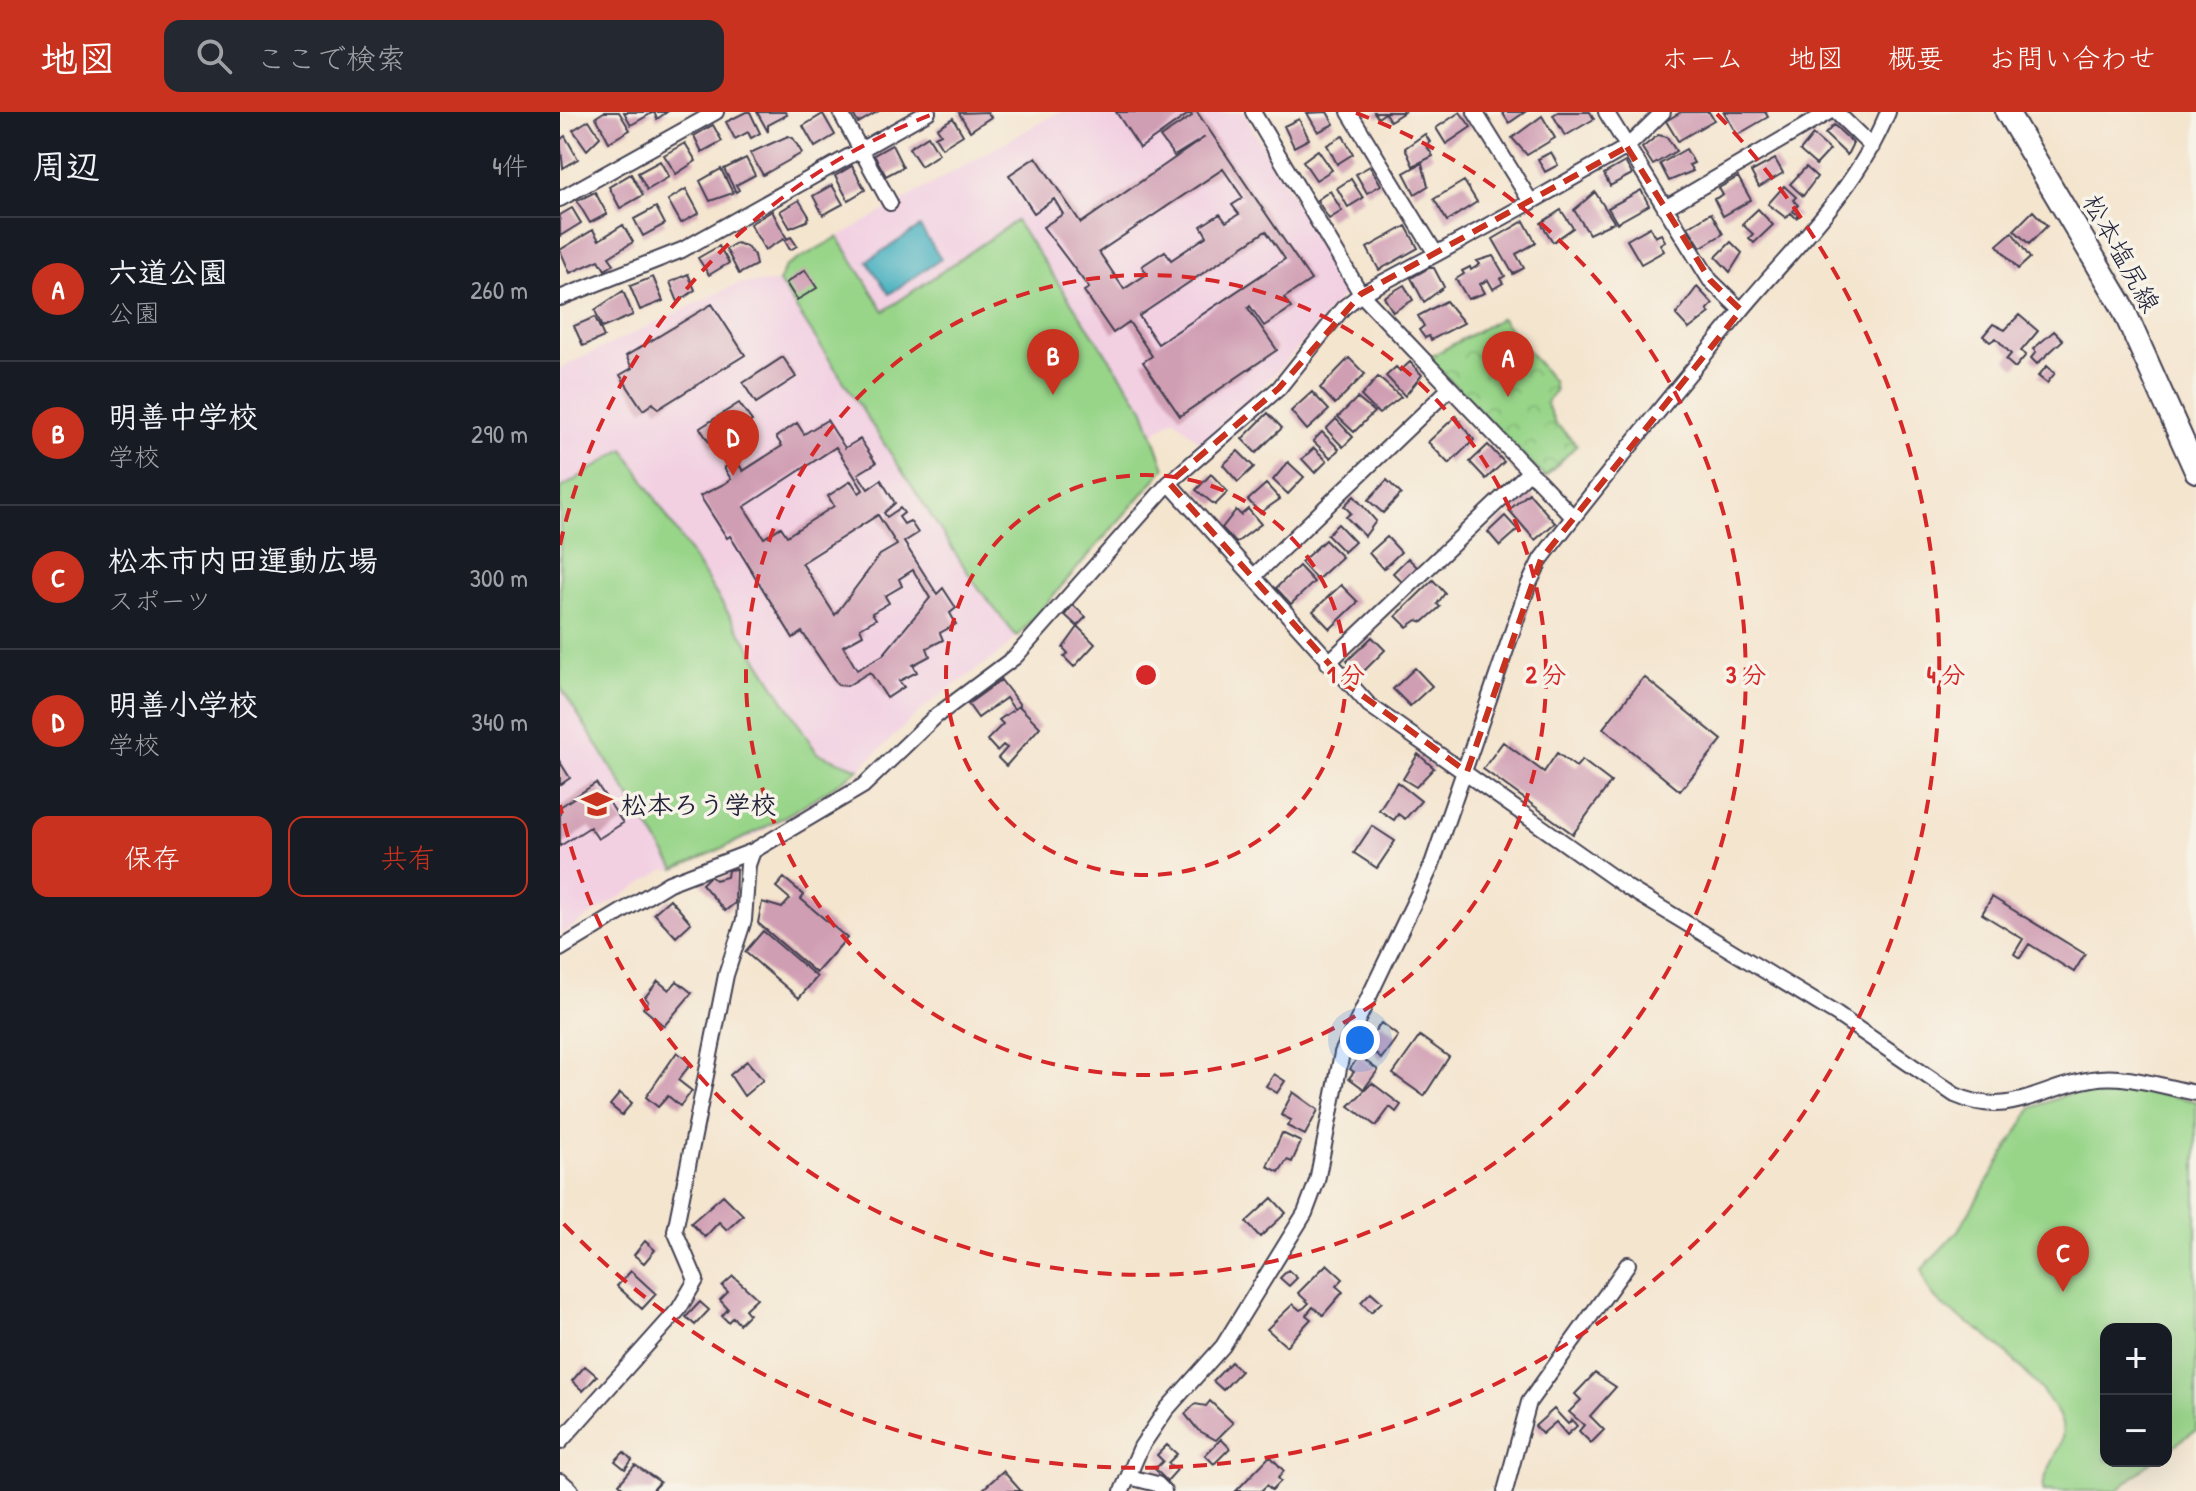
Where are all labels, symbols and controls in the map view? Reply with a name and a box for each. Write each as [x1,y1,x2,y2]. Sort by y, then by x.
search box [164,20,724,92]
text: 地図 [40,32,116,84]
icon: search [192,34,236,78]
text: ここで検索 [256,38,406,78]
text: ホーム [1661,39,1744,77]
text: 地図 [1788,39,1844,77]
text: 概要 [1888,39,1944,77]
text: お問い合わせ [1988,39,2156,77]
text: 周辺 [32,143,100,189]
text: 4件 [492,148,528,183]
street label: 松本塩尻線 [2075,188,2169,318]
text: 六道公園 [108,252,228,292]
text: A [52,272,64,307]
text: 260 m [470,272,528,307]
text: 公園 [108,295,160,330]
pin: B [1027,329,1079,395]
pin: A [1482,331,1534,397]
text: 明善中学校 [108,396,258,436]
pin: D [707,410,759,476]
text: B [51,416,65,451]
text: 290 m [471,416,528,451]
text: 学校 [108,439,160,474]
text: 松本市内田運動広場 [108,540,378,580]
text: C [51,560,65,595]
text: 300 m [469,560,528,595]
text: スポーツ [108,583,211,618]
text: 1 分 [1327,658,1365,690]
text: 2 分 [1526,658,1566,690]
text: 3 分 [1726,658,1766,690]
text: 4 分 [1927,658,1965,690]
centre of rings [1132,661,1160,689]
text: 明善小学校 [108,684,258,724]
text: D [52,704,64,739]
text: 340 m [471,704,528,739]
text: 学校 [108,727,160,762]
school or university icon: 松本ろう学校 [580,787,614,821]
place label: 松本ろう学校 [621,787,776,822]
button: 保存 [32,816,272,897]
button: 共有 [288,816,528,897]
your location [1340,1020,1380,1060]
pin: C [2037,1226,2089,1292]
map controls [2100,1323,2172,1467]
button: + [2100,1323,2172,1395]
button: − [2100,1395,2172,1467]

